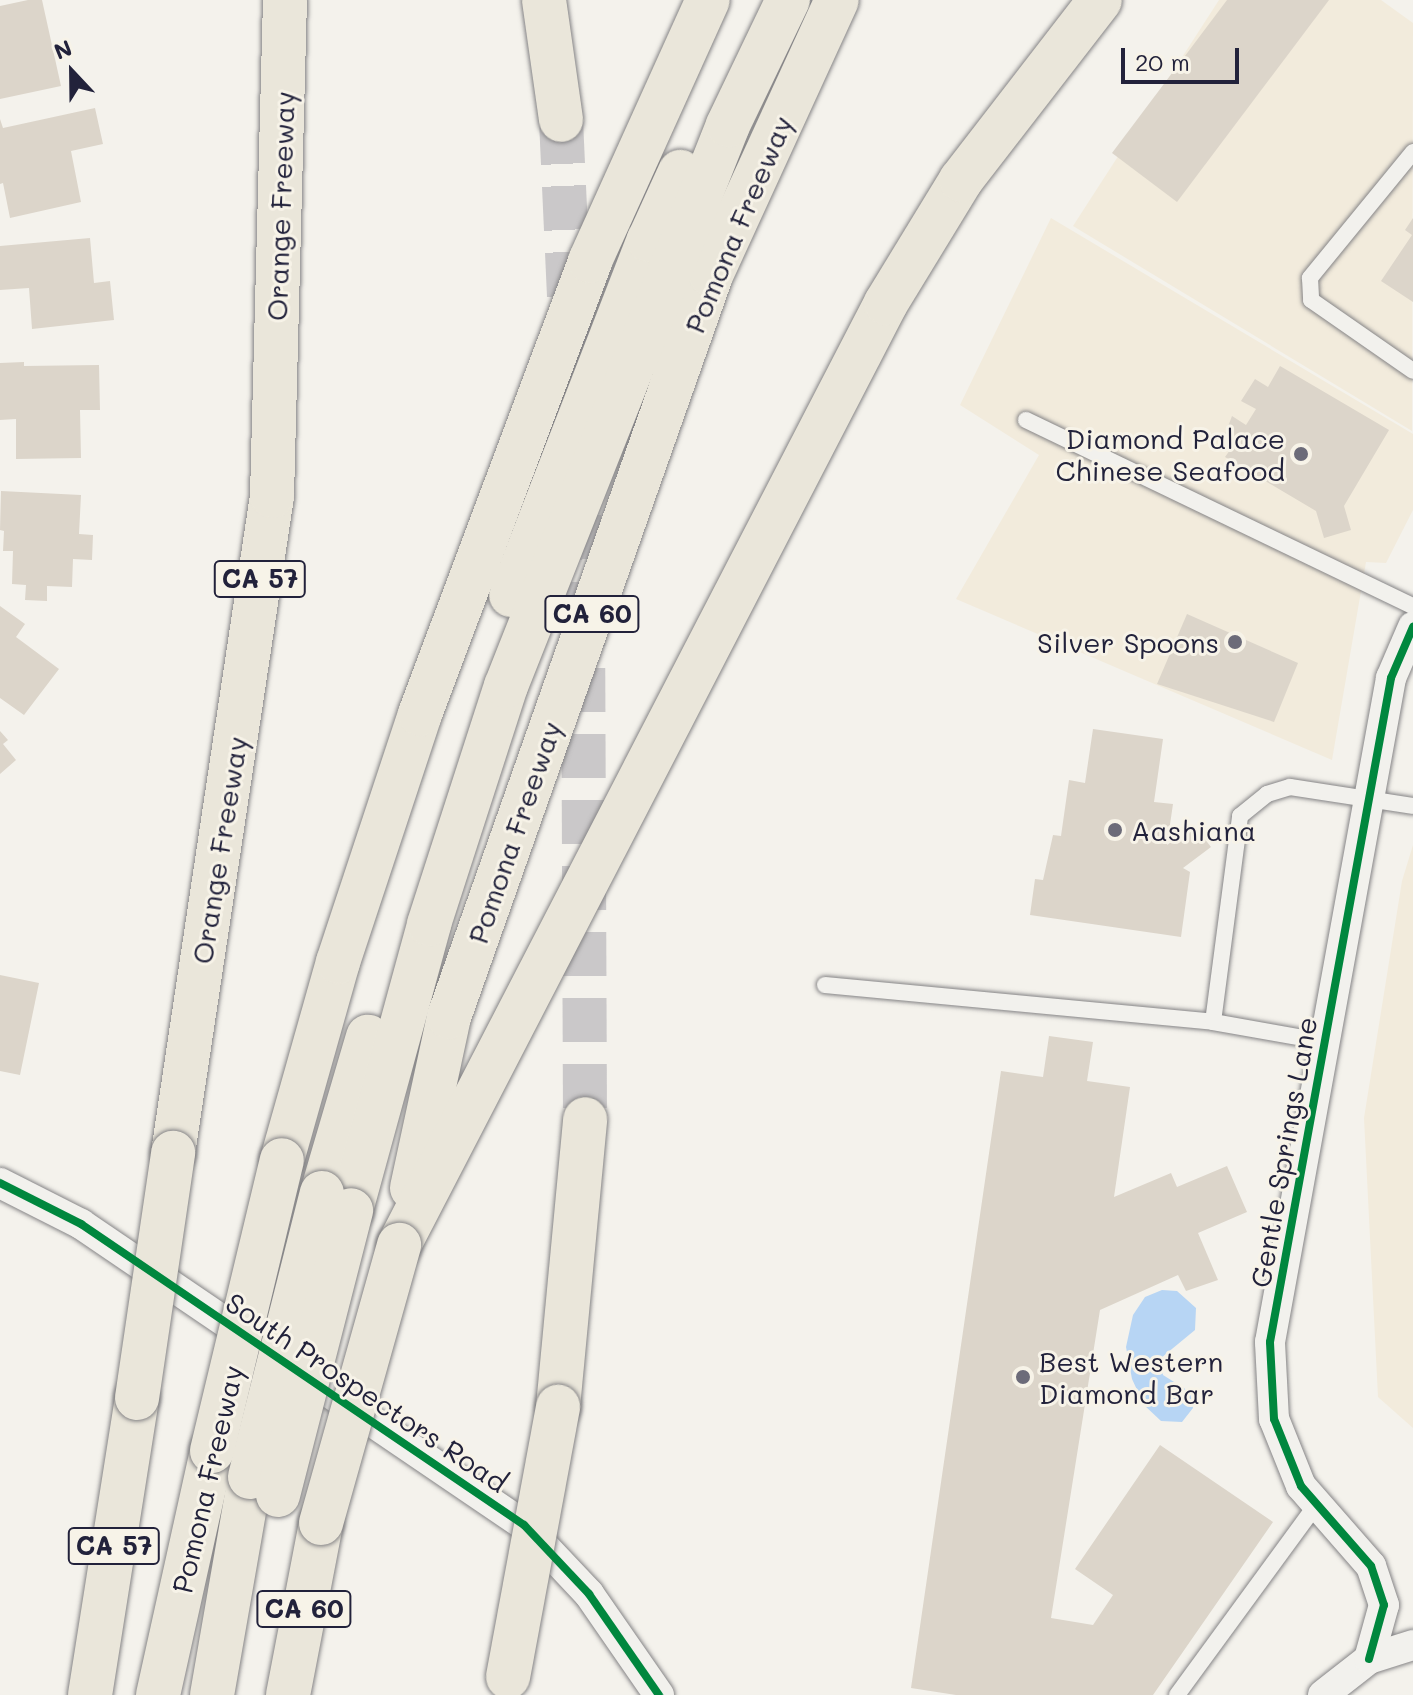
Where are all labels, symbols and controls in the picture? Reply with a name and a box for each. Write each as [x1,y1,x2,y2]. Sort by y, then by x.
north arrow [32,32,112,112]
scale bar [1125,32,1243,82]
text: N [50,33,76,66]
text: 20 m [1135,46,1190,77]
street label: Orange Freeway [259,91,301,321]
street label: Pomona Freeway [677,110,799,338]
place label: Diamond Palace Chinese Seafood [1056,421,1285,487]
marker: Diamond Palace Chinese Seafood [1292,445,1310,463]
road number: CA 57 [212,557,308,601]
road number: CA 60 [544,592,640,636]
place label: Silver Spoons [1037,625,1219,659]
marker: Silver Spoons [1226,633,1244,651]
street label: Pomona Freeway [460,717,568,947]
street label: Orange Freeway [184,734,254,966]
place label: Aashiana [1131,813,1256,847]
marker: Aashiana [1106,821,1124,839]
street label: Gentle Springs Lane [1243,1014,1323,1290]
street label: South Prospectors Road [220,1285,514,1499]
place label: Best Western Diamond Bar [1039,1344,1223,1410]
street label: Pomona Freeway [164,1362,250,1596]
marker: Best Western Diamond Bar [1014,1368,1032,1386]
road number: CA 57 [66,1524,162,1568]
road number: CA 60 [256,1587,352,1631]

